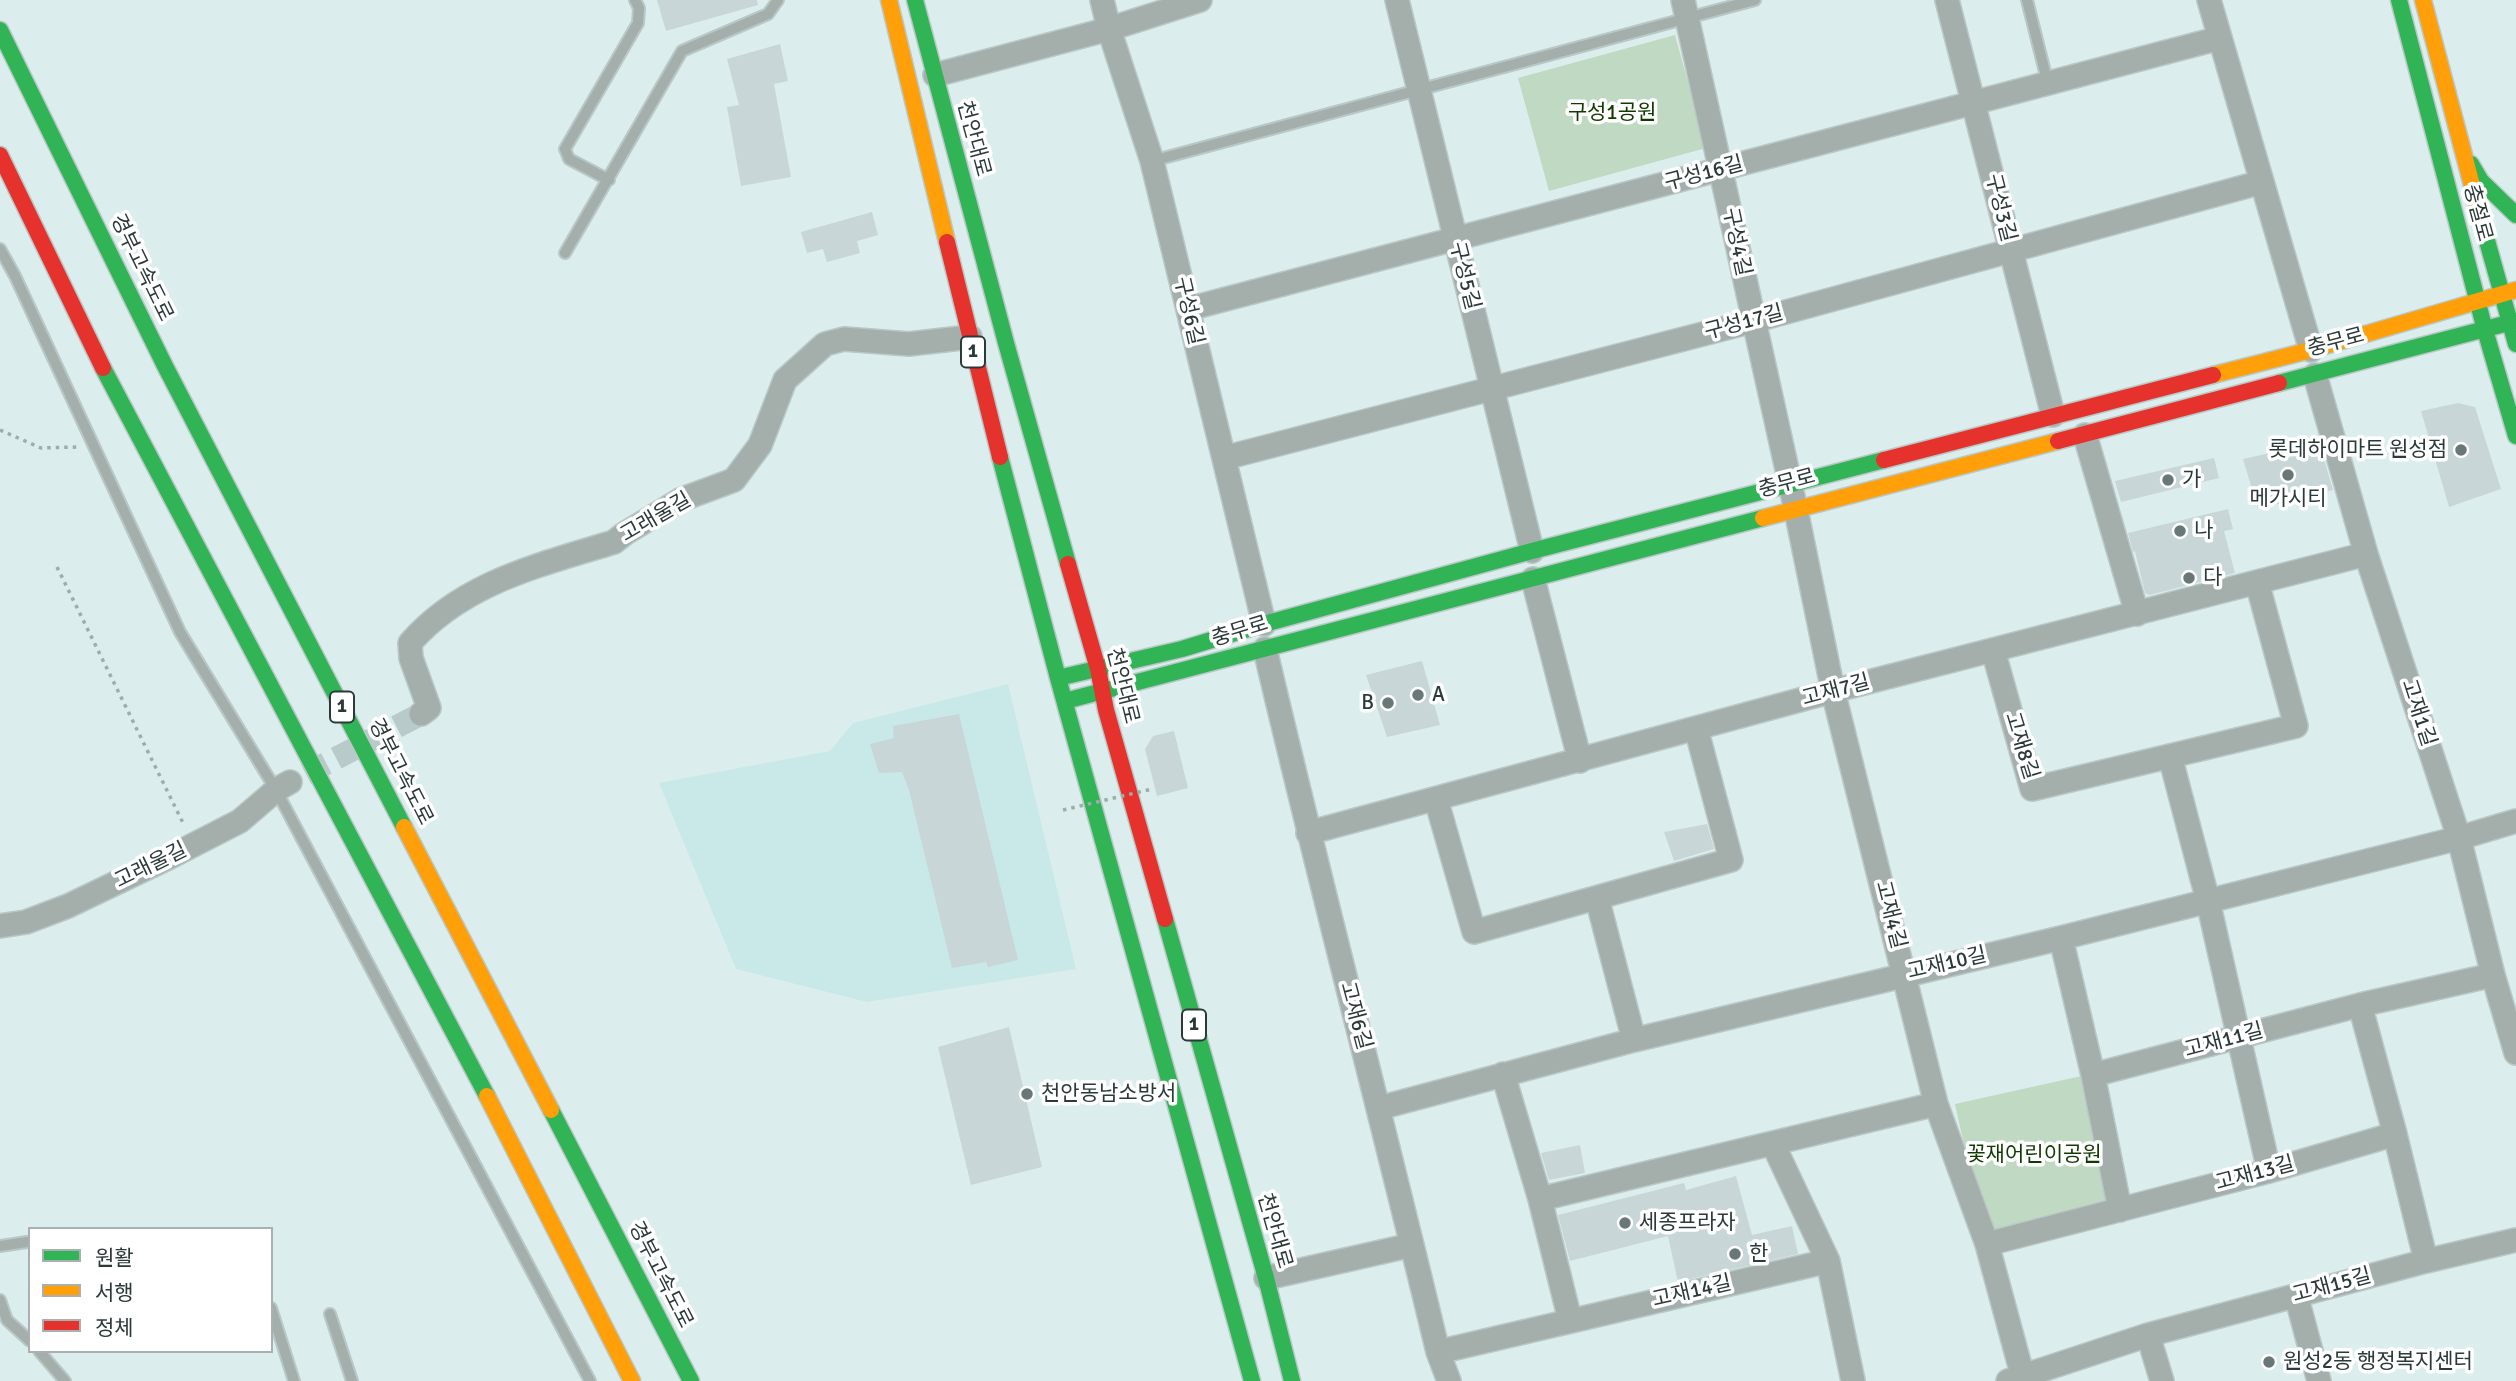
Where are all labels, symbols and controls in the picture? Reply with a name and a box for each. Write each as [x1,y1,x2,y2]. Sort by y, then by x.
street label: 천안대로 [951,98,995,180]
park label: 구성1공원 [1568,100,1656,126]
street label: 구성16길 [1662,151,1746,197]
street label: 구성3길 [1979,171,2021,245]
street label: 충절로 [2457,182,2497,244]
street label: 구성4길 [1716,205,1756,279]
street label: 경부고속도로 [104,210,178,326]
street label: 구성5길 [1443,239,1485,313]
street label: 구성6길 [1168,274,1208,348]
street label: 구성17길 [1702,300,1786,346]
street label: 충무로 [2305,323,2367,363]
road number: 1 [961,336,985,368]
place label: 롯데하이마트 원성점 [2269,437,2447,463]
marker: 롯데하이마트 원성점 [2453,442,2469,458]
street label: 충무로 [1756,464,1818,504]
place label: 가 [2182,467,2201,493]
marker: 메가시티 [2280,467,2296,483]
marker: 가 [2160,472,2176,488]
place label: 메가시티 [2249,486,2327,512]
street label: 고래울길 [616,488,696,548]
place label: 나 [2194,518,2213,544]
marker: 나 [2172,523,2188,539]
place label: 다 [2203,565,2222,591]
marker: 다 [2181,570,2197,586]
street label: 충무로 [1209,611,1271,653]
street label: 천안대로 [1100,645,1144,727]
street label: 고재7길 [1799,670,1873,712]
street label: 고재1길 [2395,676,2441,750]
place label: A [1432,682,1445,708]
marker: A [1410,687,1426,703]
place label: B [1361,690,1374,716]
road number: 1 [330,692,354,722]
marker: B [1380,695,1396,711]
street label: 고재8길 [1999,709,2043,783]
street label: 경부고속도로 [362,715,438,829]
street label: 고래울길 [111,838,191,894]
street label: 고재4길 [1869,878,1911,952]
street label: 고재10길 [1905,943,1989,985]
street label: 고재6길 [1334,979,1376,1053]
road number: 1 [1182,1009,1206,1040]
street label: 고재11길 [2182,1018,2266,1064]
place label: 천안동남소방서 [1041,1081,1176,1107]
marker: 천안동남소방서 [1019,1086,1035,1102]
park label: 꽃재어린이공원 [1966,1142,2102,1168]
street label: 고재13길 [2213,1151,2297,1197]
street label: 천안대로 [1251,1190,1297,1272]
place label: 세종프라자 [1639,1210,1736,1236]
marker: 세종프라자 [1617,1215,1633,1231]
street label: 경부고속도로 [622,1218,698,1332]
legend [28,1227,273,1353]
place label: 한 [1749,1241,1768,1267]
text: 원활 [95,1245,134,1271]
marker: 한 [1727,1246,1743,1262]
street label: 고재15길 [2290,1263,2374,1309]
street label: 고재14길 [1650,1271,1734,1313]
text: 서행 [95,1280,134,1306]
text: 정체 [95,1315,134,1341]
place label: 원성2동 행정복지센터 [2283,1349,2473,1375]
marker: 원성2동 행정복지센터 [2261,1354,2277,1370]

